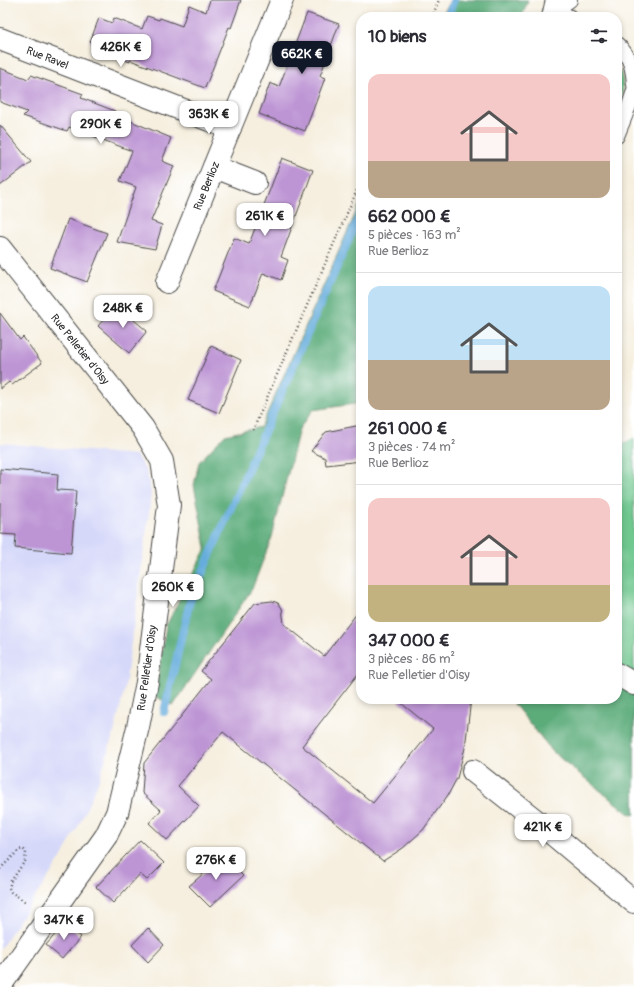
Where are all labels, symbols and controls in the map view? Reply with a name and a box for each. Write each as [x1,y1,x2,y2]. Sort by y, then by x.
icon: filters [588,25,610,47]
text: 10 biens [368,26,426,47]
pin: 426K € [88,34,154,68]
text: 426K € [100,39,142,55]
pin: 662K € [269,41,335,75]
street label: Rue Ravel [25,43,71,71]
text: 662K € [281,46,323,62]
icon: home [453,100,525,172]
pin: 363K € [176,101,242,135]
text: 363K € [188,106,230,122]
pin: 290K € [68,111,134,145]
text: 290K € [80,116,122,132]
street label: Rue Berlioz [191,159,222,212]
pin: 261K € [232,203,298,237]
text: 662 000 € [368,206,451,227]
text: 261K € [245,208,285,224]
text: 5 pièces · 163 m² [368,227,461,243]
text: Rue Berlioz [368,243,429,259]
pin: 248K € [90,295,156,329]
text: 248K € [103,300,143,316]
street label: Rue Pelletier d'Oisy [48,311,112,387]
icon: home [453,312,525,384]
text: 261 000 € [368,418,447,439]
text: 3 pièces · 74 m² [368,439,455,455]
text: Rue Berlioz [368,455,429,471]
icon: home [453,524,525,596]
pin: 260K € [140,574,206,608]
text: 260K € [152,579,194,595]
street label: Rue Pelletier d'Oisy [135,624,159,712]
text: 347 000 € [368,630,450,651]
text: 3 pièces · 86 m² [368,651,455,667]
text: Rue Pelletier d'Oisy [368,667,470,683]
pin: 421K € [510,814,576,848]
text: 421K € [523,819,563,835]
pin: 276K € [183,847,249,881]
text: 276K € [196,852,236,868]
pin: 347K € [31,907,97,941]
text: 347K € [44,912,84,928]

